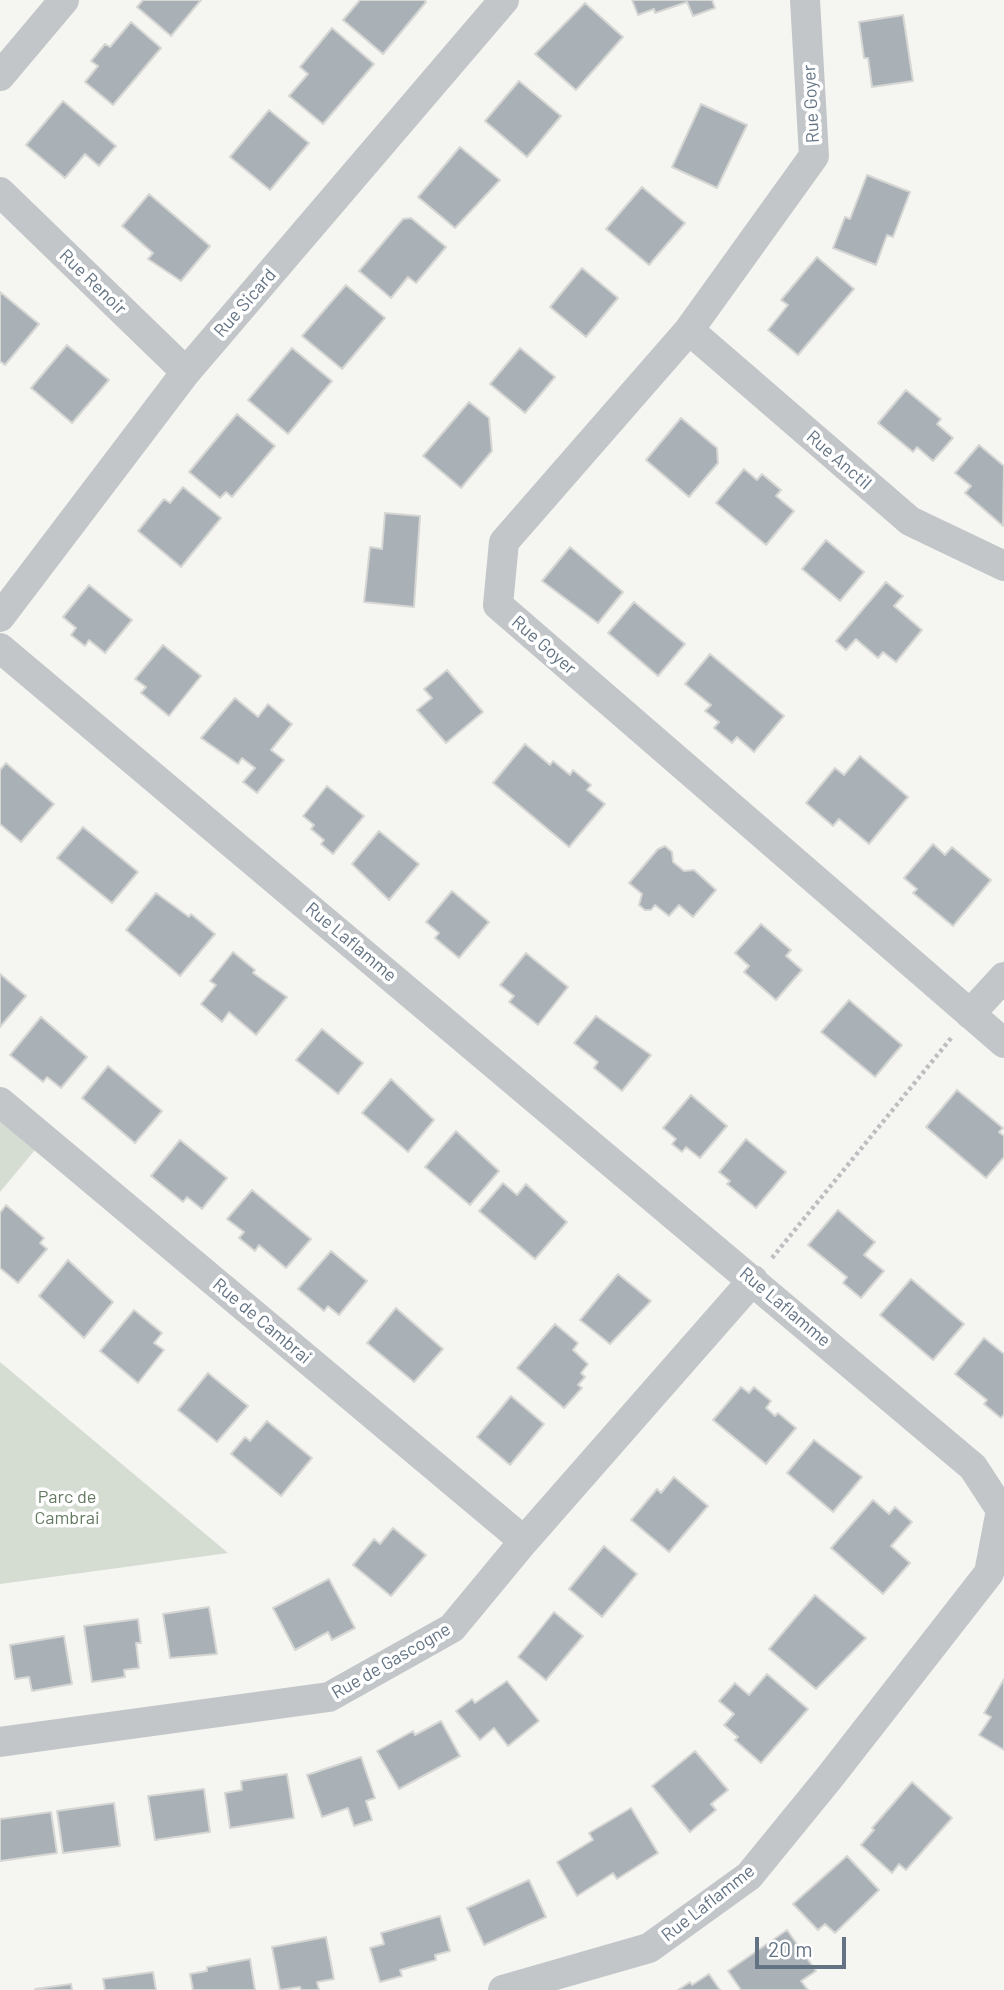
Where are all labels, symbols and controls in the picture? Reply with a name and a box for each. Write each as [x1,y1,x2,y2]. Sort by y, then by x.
street label: Rue Goyer [798,64,824,144]
street label: Rue Renoir [55,245,131,319]
street label: Rue Sicard [209,264,281,342]
street label: Rue Anctil [802,426,876,494]
street label: Rue Goyer [507,611,581,679]
street label: Rue Laflamme [301,898,401,986]
street label: Rue Laflamme [735,1263,835,1351]
street label: Rue de Cambrai [208,1274,316,1368]
park label: Parc de Cambrai [35,1486,99,1528]
street label: Rue de Gascogne [328,1618,454,1704]
street label: Rue Laflamme [657,1860,759,1946]
scale bar [759,1924,850,1968]
text: 20 m [768,1936,813,1961]

